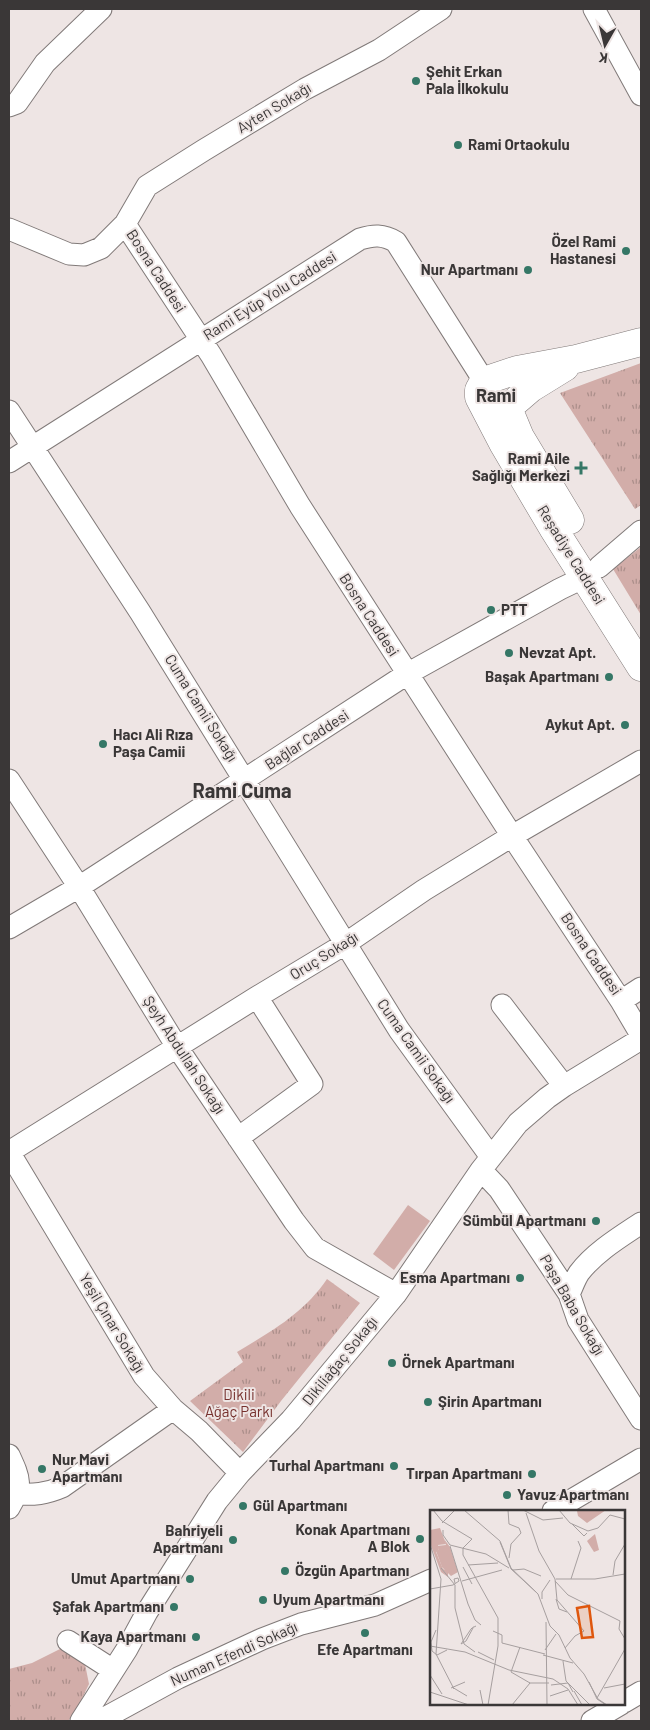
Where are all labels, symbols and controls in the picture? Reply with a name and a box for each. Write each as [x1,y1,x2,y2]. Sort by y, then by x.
north arrow [580,20,630,70]
text: K [597,49,609,67]
place label: Şehit Erkan Pala İlkokulu [426,62,509,97]
marker: Şehit Erkan Pala İlkokulu [410,75,422,87]
street label: Ayten Sokağı [233,78,314,136]
place label: Rami Ortaokulu [468,135,570,153]
marker: Rami Ortaokulu [452,139,464,151]
street label: Bosna Caddesi [123,226,190,315]
place label: Özel Rami Hastanesi [550,232,616,267]
marker: Özel Rami Hastanesi [620,245,632,257]
street label: Rami Eyüp Yolu Caddesi [200,247,339,343]
place label: Nur Apartmanı [421,260,518,278]
marker: Nur Apartmanı [522,264,534,276]
district label: Rami [476,384,516,406]
place label: Rami Aile Sağlığı Merkezi [472,449,570,484]
marker: Rami Aile Sağlığı Merkezi [574,461,588,475]
street label: Reşadiye Caddesi [534,502,610,607]
street label: Bosna Caddesi [336,570,403,659]
place label: PTT [501,600,528,618]
marker: PTT [485,604,497,616]
place label: Nevzat Apt. [519,643,596,661]
marker: Nevzat Apt. [503,647,515,659]
street label: Cuma Camii Sokağı [162,650,242,764]
place label: Başak Apartmanı [485,667,599,685]
marker: Başak Apartmanı [603,671,615,683]
street label: Bağlar Caddesi [261,705,352,773]
place label: Aykut Apt. [545,715,615,733]
marker: Aykut Apt. [619,719,631,731]
place label: Hacı Ali Rıza Paşa Camii [113,725,193,760]
marker: Hacı Ali Rıza Paşa Camii [97,738,109,750]
district label: Rami Cuma [193,778,291,802]
street label: Bosna Caddesi [558,909,626,998]
street label: Oruç Sokağı [286,927,361,983]
street label: Şeyh Abdullah Sokağı [140,992,230,1117]
street label: Cuma Camii Sokağı [374,995,460,1106]
place label: Sümbül Apartmanı [463,1211,586,1229]
marker: Sümbül Apartmanı [590,1215,602,1227]
street label: Paşa Baba Sokağı [537,1251,609,1358]
place label: Esma Apartmanı [400,1268,510,1286]
street label: Yeşil Çınar Sokağı [76,1270,150,1375]
marker: Esma Apartmanı [514,1272,526,1284]
street label: Dikiliağaç Sokağı [298,1312,381,1408]
place label: Örnek Apartmanı [402,1353,515,1371]
marker: Örnek Apartmanı [386,1357,398,1369]
park label: Dikili Ağaç Parkı [205,1385,273,1420]
place label: Şirin Apartmanı [438,1392,542,1410]
marker: Şirin Apartmanı [422,1396,434,1408]
place label: Nur Mavi Apartmanı [52,1450,122,1485]
place label: Turhal Apartmanı [269,1456,384,1474]
marker: Turhal Apartmanı [388,1460,400,1472]
marker: Nur Mavi Apartmanı [36,1463,48,1475]
place label: Tırpan Apartmanı [406,1464,522,1482]
marker: Tırpan Apartmanı [526,1468,538,1480]
place label: Yavuz Apartmanı [517,1485,629,1503]
marker: Yavuz Apartmanı [501,1489,513,1501]
place label: Gül Apartmanı [253,1496,347,1514]
marker: Gül Apartmanı [237,1500,249,1512]
inset map [430,1510,625,1705]
place label: Konak Apartmanı A Blok [295,1520,410,1555]
place label: Bahriyeli Apartmanı [153,1521,223,1556]
marker: Konak Apartmanı A Blok [414,1533,426,1545]
marker: Bahriyeli Apartmanı [227,1534,239,1546]
place label: Özgün Apartmanı [295,1561,409,1579]
marker: Özgün Apartmanı [279,1565,291,1577]
place label: Umut Apartmanı [71,1569,180,1587]
marker: Umut Apartmanı [184,1573,196,1585]
place label: Uyum Apartmanı [273,1590,384,1608]
marker: Uyum Apartmanı [257,1594,269,1606]
place label: Şafak Apartmanı [53,1597,164,1615]
marker: Şafak Apartmanı [168,1601,180,1613]
street label: Numan Efendi Sokağı [167,1617,300,1689]
place label: Kaya Apartmanı [81,1627,186,1645]
marker: Efe Apartmanı [359,1627,371,1639]
marker: Kaya Apartmanı [190,1631,202,1643]
place label: Efe Apartmanı [317,1640,413,1658]

